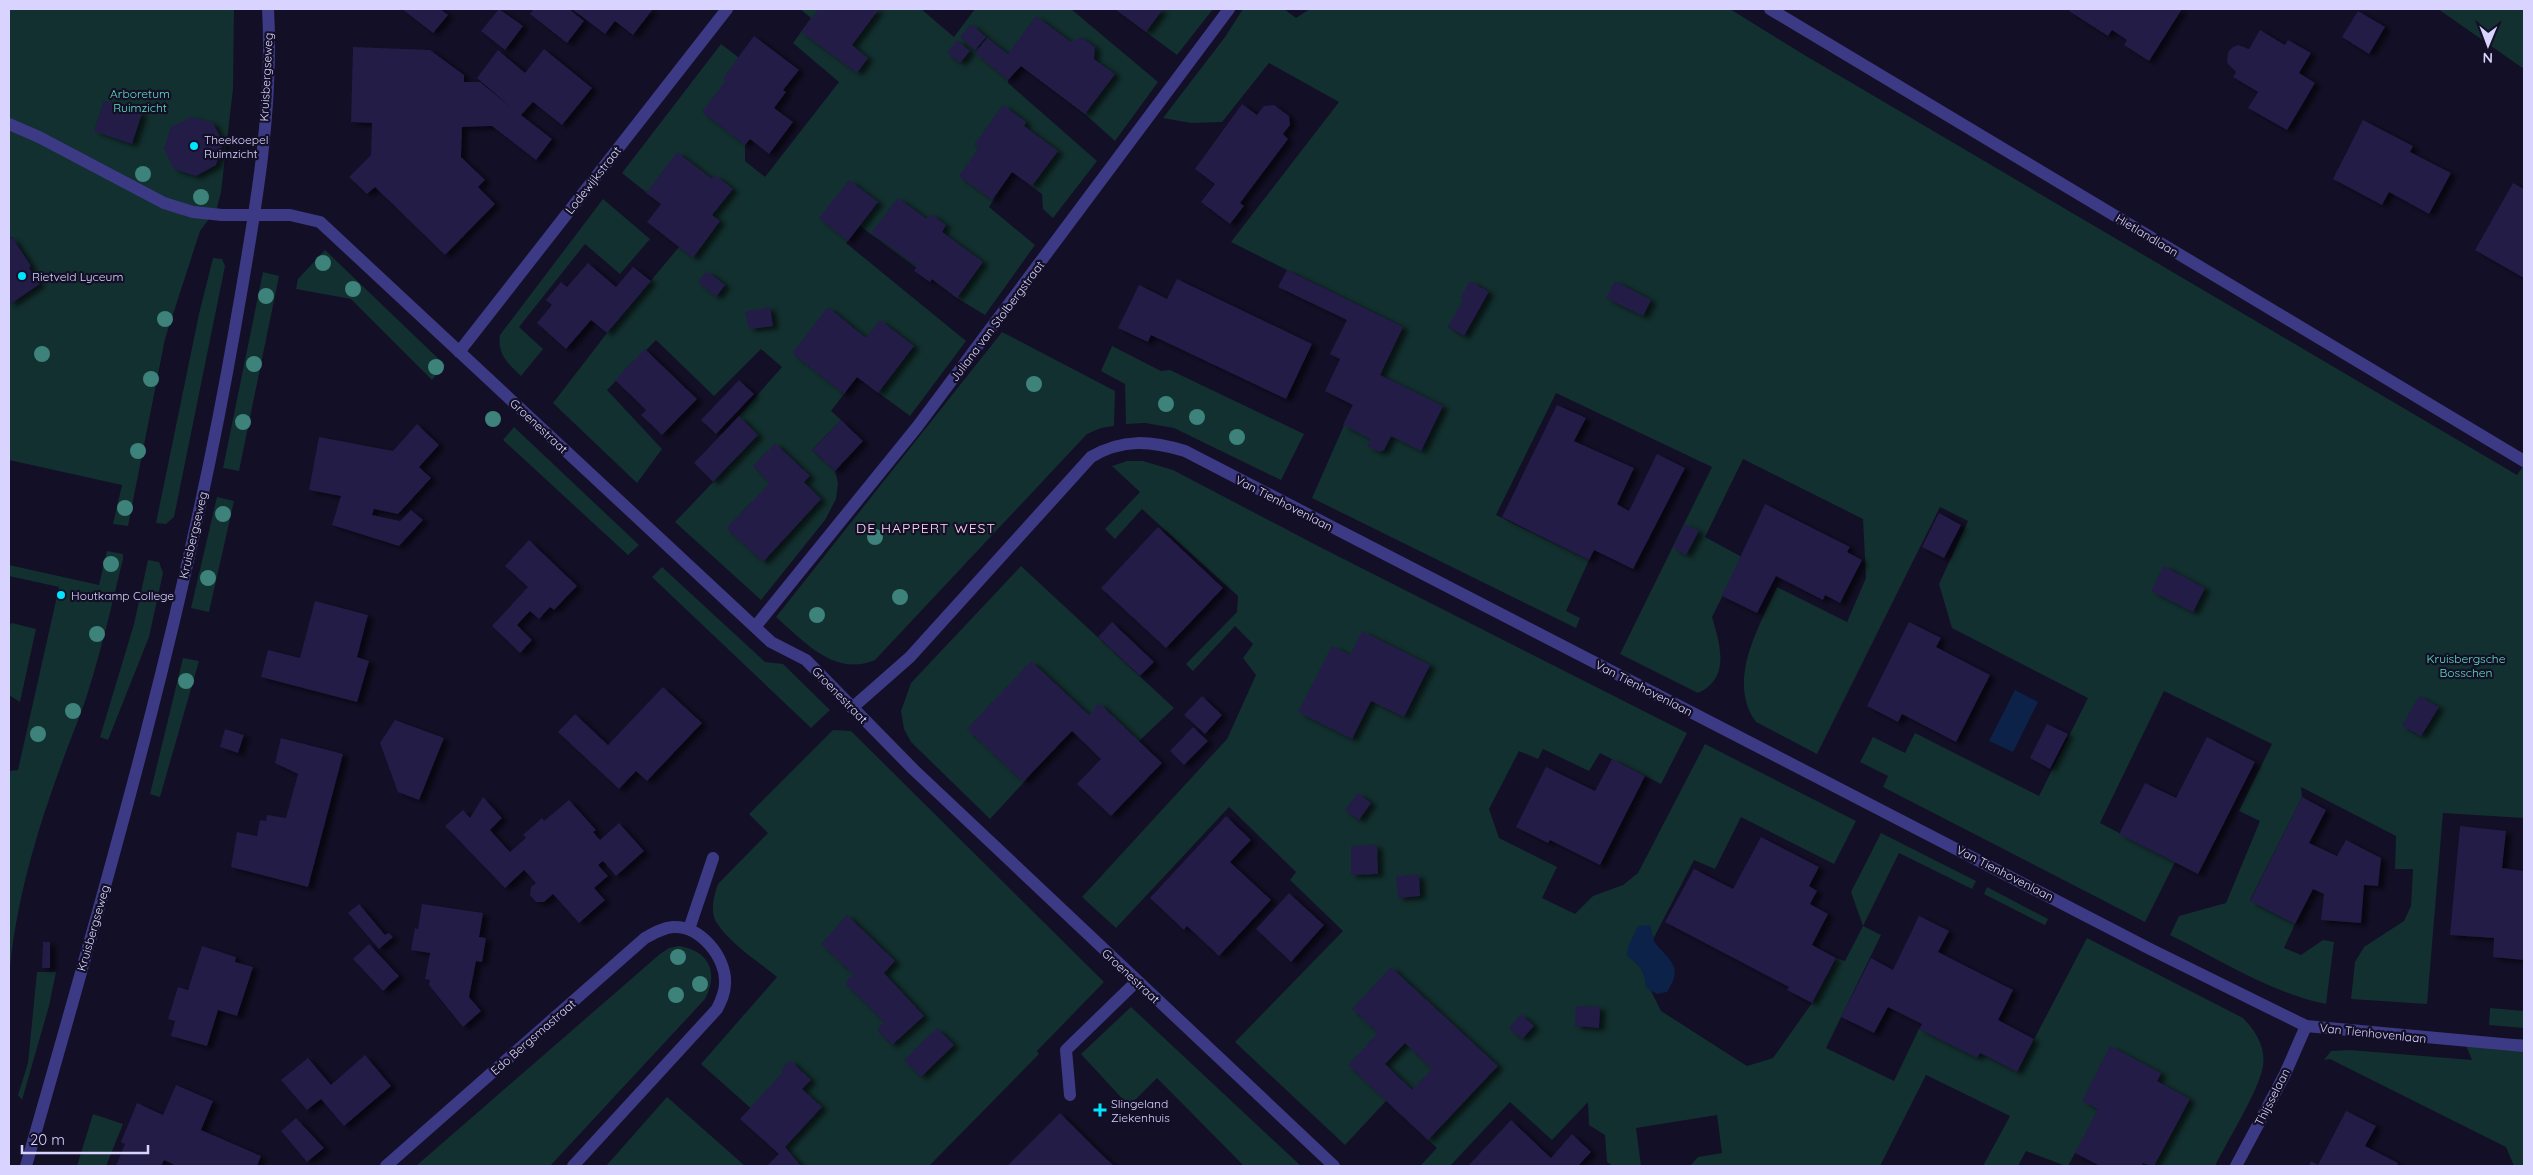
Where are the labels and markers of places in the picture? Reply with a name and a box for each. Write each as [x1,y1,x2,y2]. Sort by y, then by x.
place label: Theekoepel Ruimzicht [204,132,269,161]
marker: Theekoepel Ruimzicht [188,140,200,152]
place label: Rietveld Lyceum [32,269,123,284]
marker: Rietveld Lyceum [16,270,28,282]
place label: Houtkamp College [71,588,174,603]
marker: Houtkamp College [55,589,67,601]
place label: Slingeland Ziekenhuis [1111,1096,1170,1125]
marker: Slingeland Ziekenhuis [1093,1103,1107,1117]

